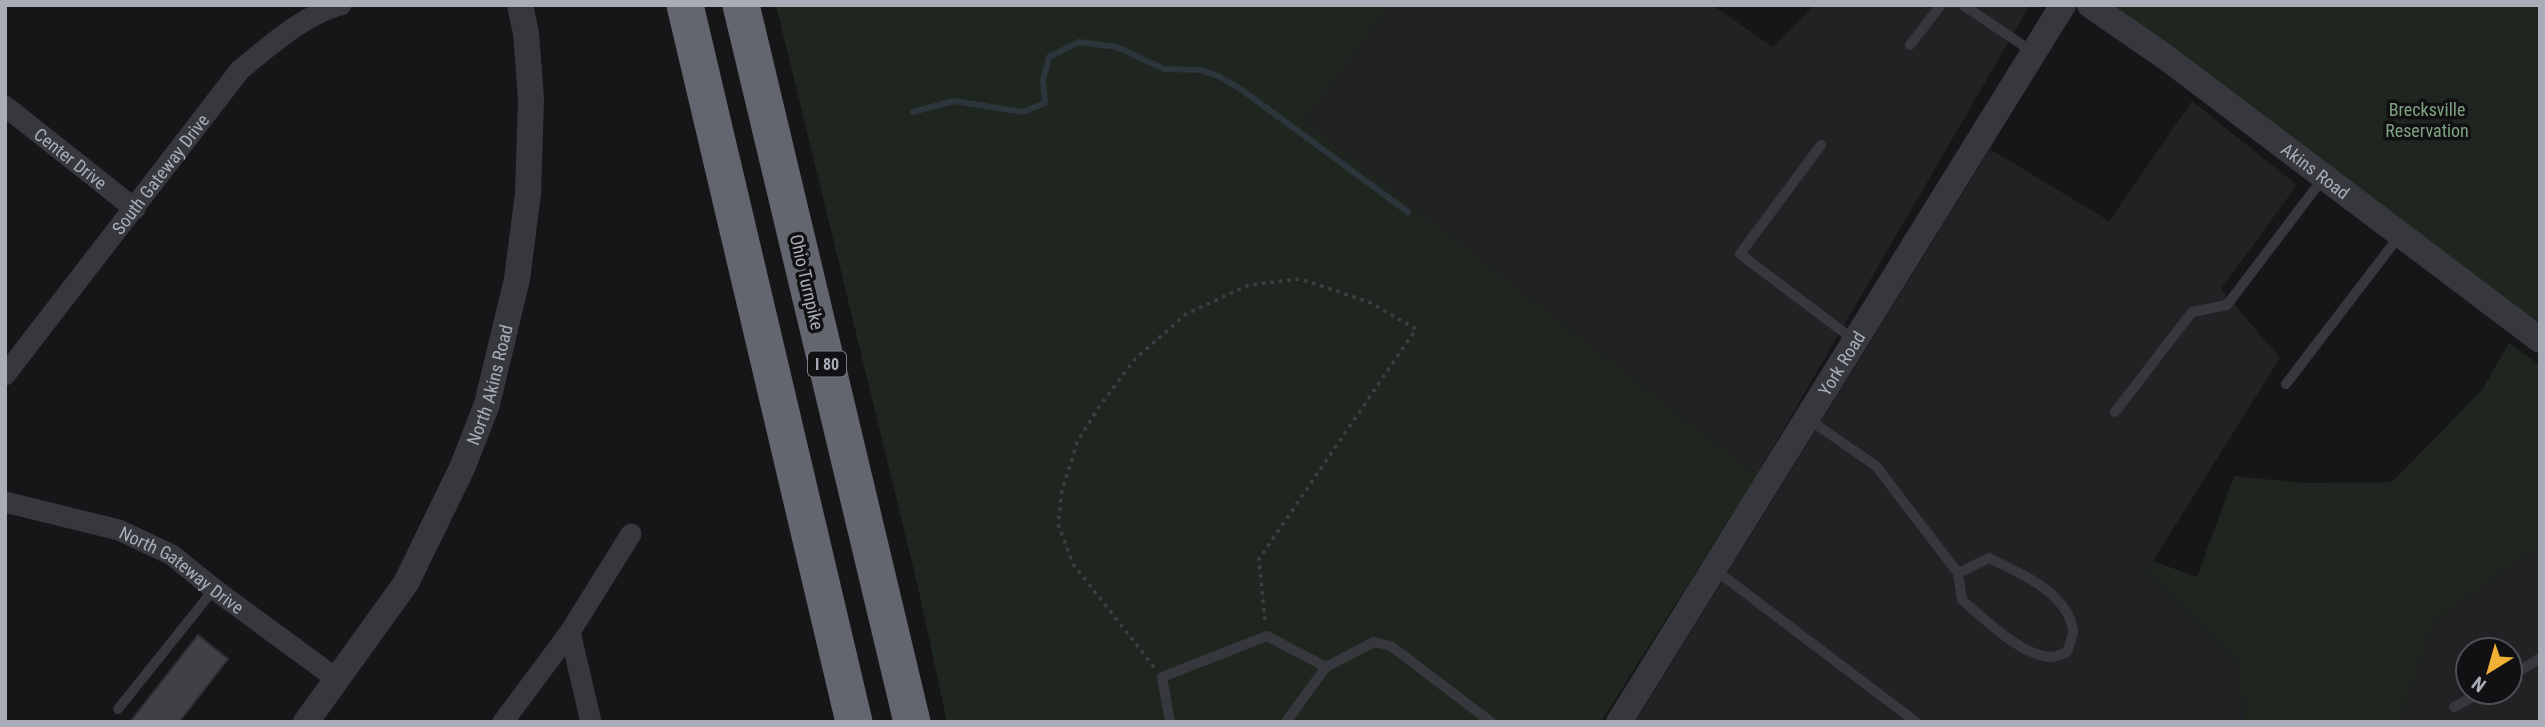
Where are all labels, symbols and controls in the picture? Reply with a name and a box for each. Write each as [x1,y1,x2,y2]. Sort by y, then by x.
park label: Brecksville Reservation [2385,99,2469,141]
street label: South Gateway Drive [107,110,213,238]
street label: Center Drive [30,123,111,193]
street label: Akins Road [2278,138,2354,203]
street label: Ohio Turnpike [786,232,828,332]
street label: North Akins Road [462,323,516,448]
street label: York Road [1813,327,1869,399]
road number: I 80 [808,352,846,376]
street label: North Gateway Drive [116,521,248,618]
north arrow [2454,636,2524,706]
text: N [2468,671,2491,697]

